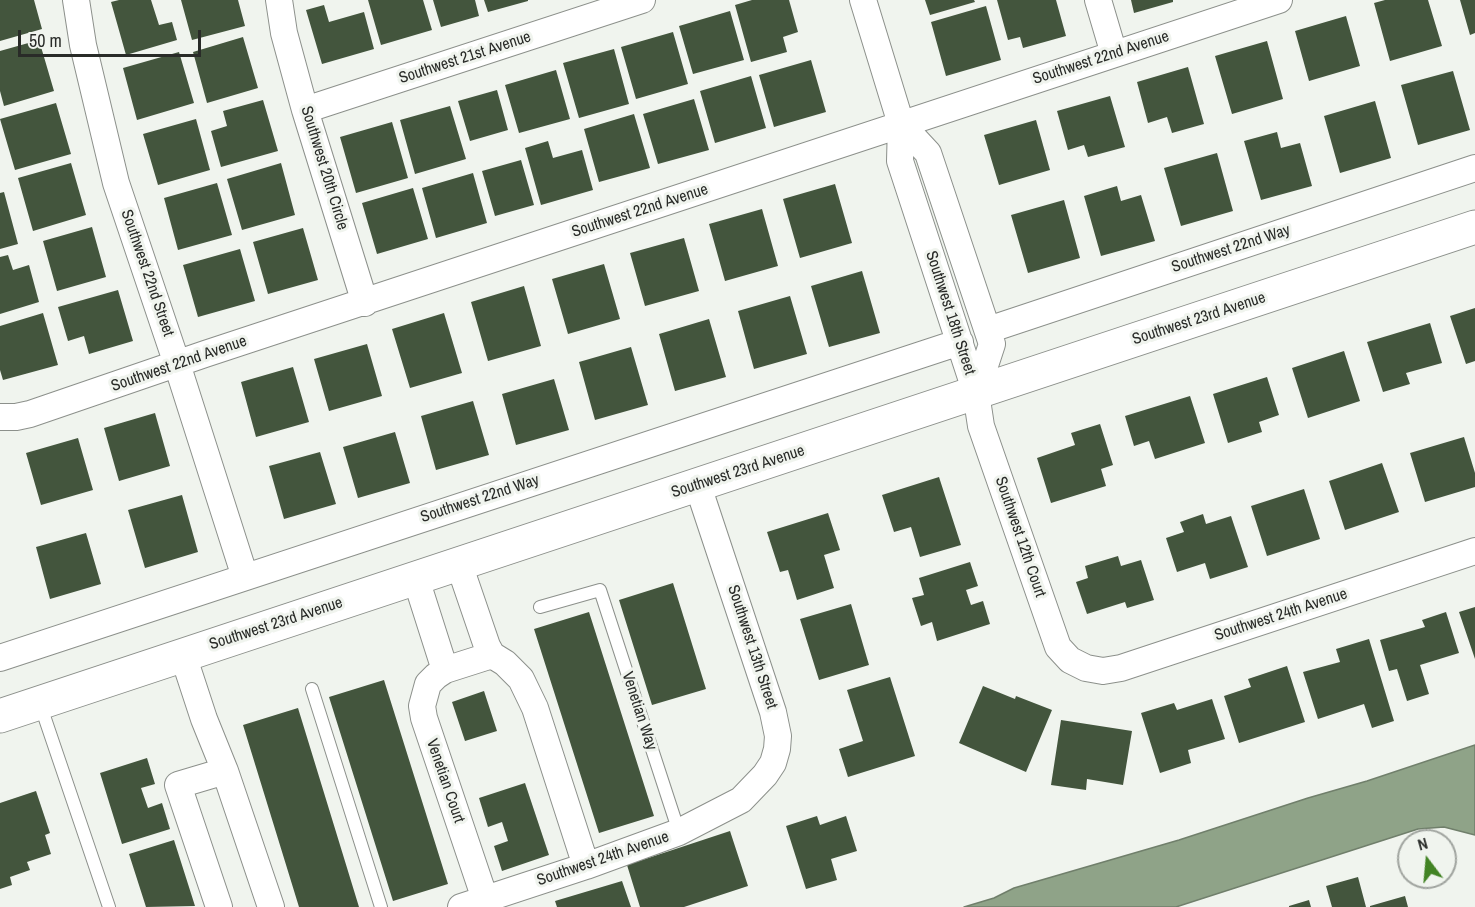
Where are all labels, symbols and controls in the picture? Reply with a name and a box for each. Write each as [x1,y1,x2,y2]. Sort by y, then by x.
scale bar [21,18,204,56]
street label: Southwest 22nd Avenue [1031,27,1171,89]
text: 50 m [29,28,62,53]
street label: Southwest 21st Avenue [397,28,533,88]
street label: Southwest 20th Circle [296,104,352,232]
street label: Southwest 22nd Avenue [570,180,710,242]
street label: Southwest 22nd Street [116,207,178,339]
street label: Southwest 22nd Way [1169,221,1293,277]
street label: Southwest 18th Street [921,249,979,377]
street label: Southwest 23rd Avenue [1130,288,1268,350]
street label: Southwest 22nd Avenue [109,332,249,396]
street label: Southwest 23rd Avenue [669,441,807,503]
street label: Southwest 22nd Way [418,471,542,527]
street label: Southwest 12th Court [990,474,1050,600]
street label: Southwest 13th Street [723,583,781,711]
street label: Southwest 24th Avenue [1212,584,1350,646]
street label: Southwest 23rd Avenue [207,593,345,655]
street label: Venetian Way [617,669,661,753]
street label: Venetian Court [422,736,468,826]
street label: Southwest 24th Avenue [534,827,672,891]
north arrow [1397,829,1457,889]
text: N [1415,832,1430,856]

